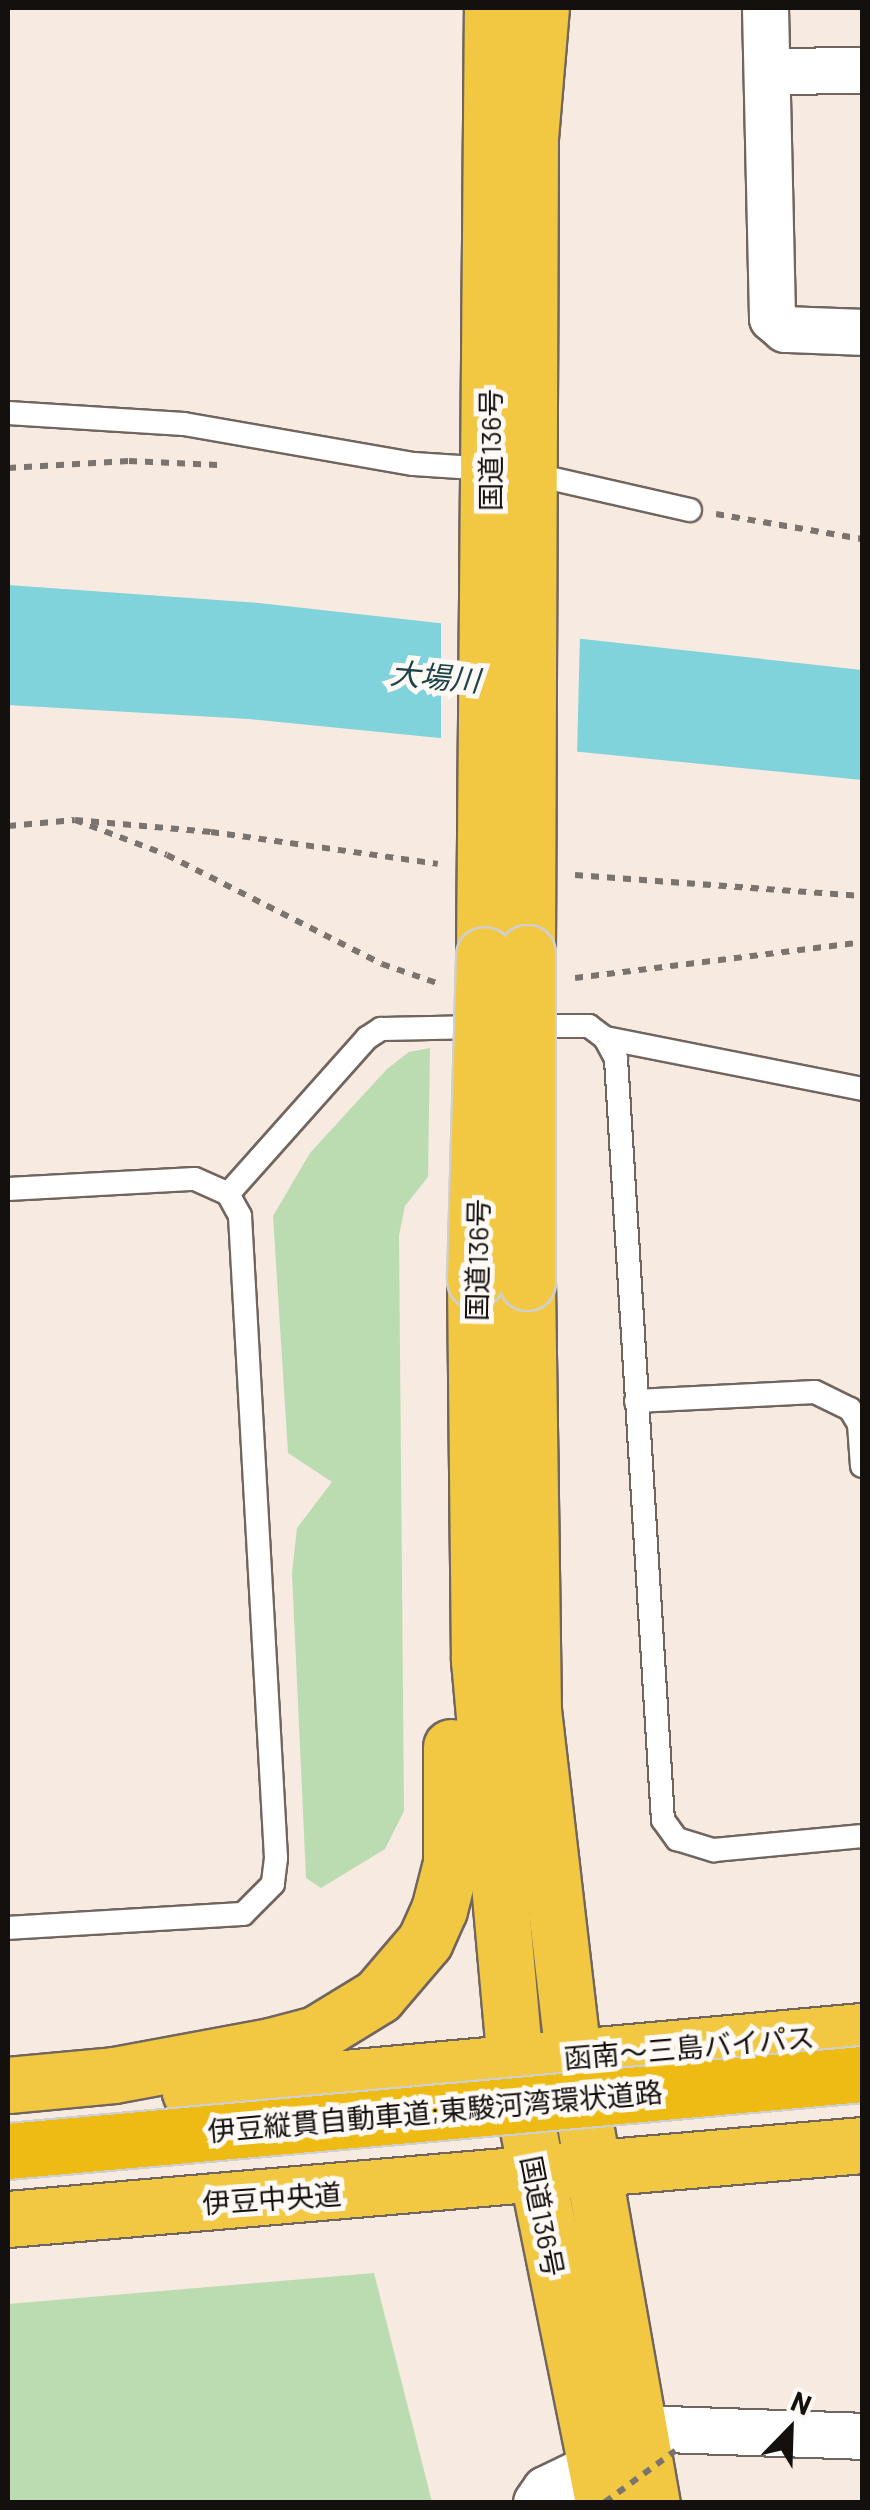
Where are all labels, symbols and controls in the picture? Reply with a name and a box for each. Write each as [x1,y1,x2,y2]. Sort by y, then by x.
street label: 国道136号 [473,389,507,511]
water label: 大場川 [389,654,481,698]
street label: 国道136号 [459,1198,495,1322]
street label: 函南～三島バイパス [562,2019,816,2075]
street label: 伊豆縦貫自動車道;東駿河湾環状道路 [206,2074,664,2148]
street label: 国道136号 [515,2153,571,2279]
street label: 伊豆中央道 [201,2176,343,2220]
north arrow [740,2380,840,2480]
text: N [787,2383,817,2422]

